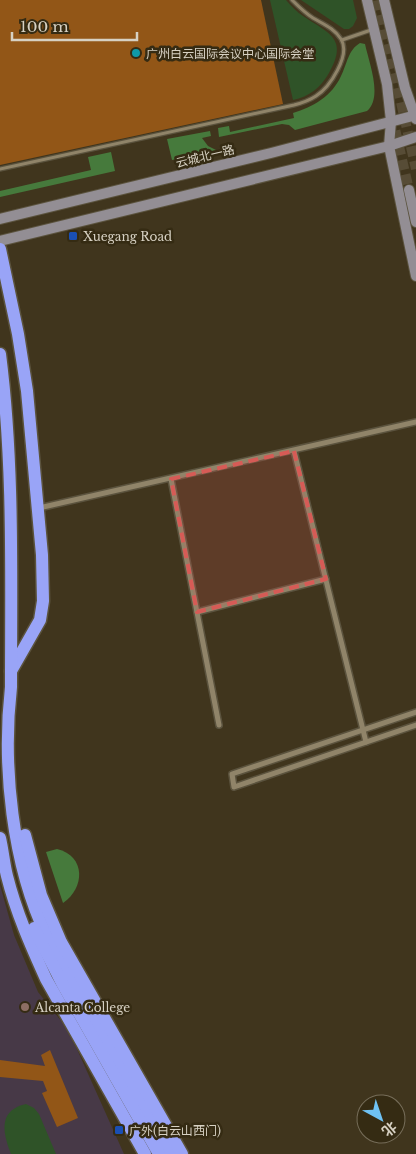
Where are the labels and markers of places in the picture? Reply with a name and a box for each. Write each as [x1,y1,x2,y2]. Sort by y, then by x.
place label: 广州白云国际会议中心国际会堂 [146,46,314,61]
marker: 广州白云国际会议中心国际会堂 [130,47,142,59]
place label: Xuegang Road [83,229,172,244]
marker: Xuegang Road [67,230,79,242]
place label: Alcanta College [34,1000,130,1015]
marker: Alcanta College [19,1001,31,1013]
place label: 广外(白云山西门) [129,1123,221,1138]
marker: 广外(白云山西门) [113,1124,125,1136]

